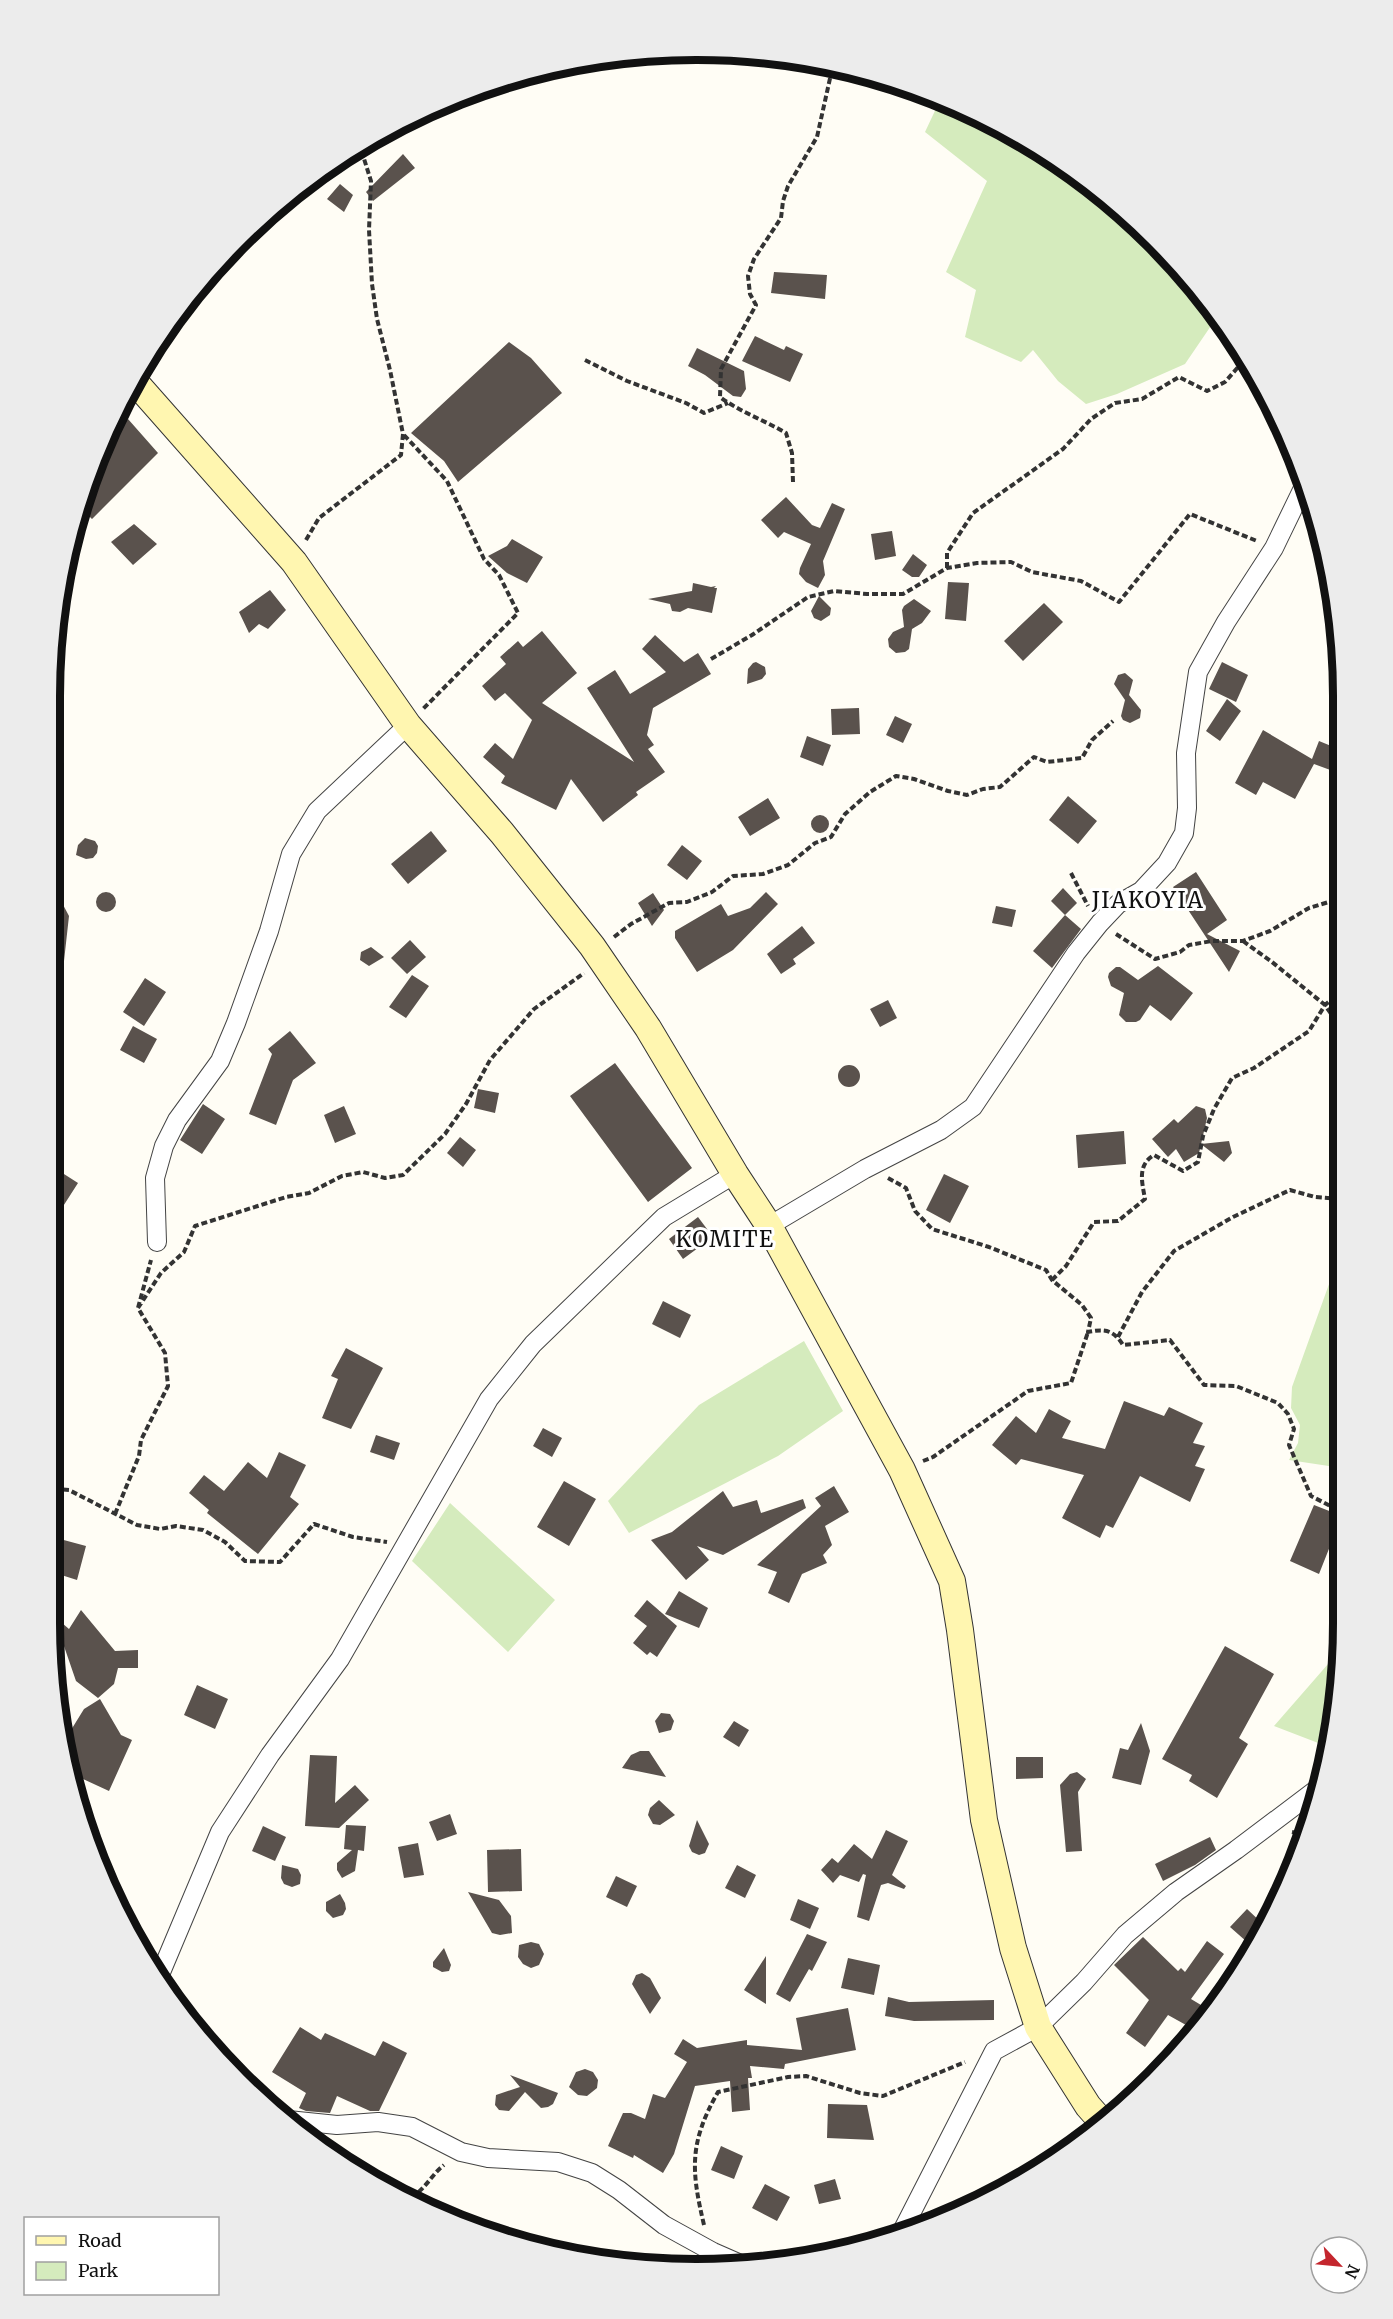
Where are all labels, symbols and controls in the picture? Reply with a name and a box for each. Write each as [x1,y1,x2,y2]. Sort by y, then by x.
district label: JIAKOYIA [1091,886,1204,914]
district label: KOMITE [676,1225,774,1253]
legend [24,2217,219,2295]
text: Road [78,2229,122,2252]
north arrow [1309,2235,1369,2295]
text: Park [78,2259,119,2282]
text: N [1341,2262,1364,2282]

